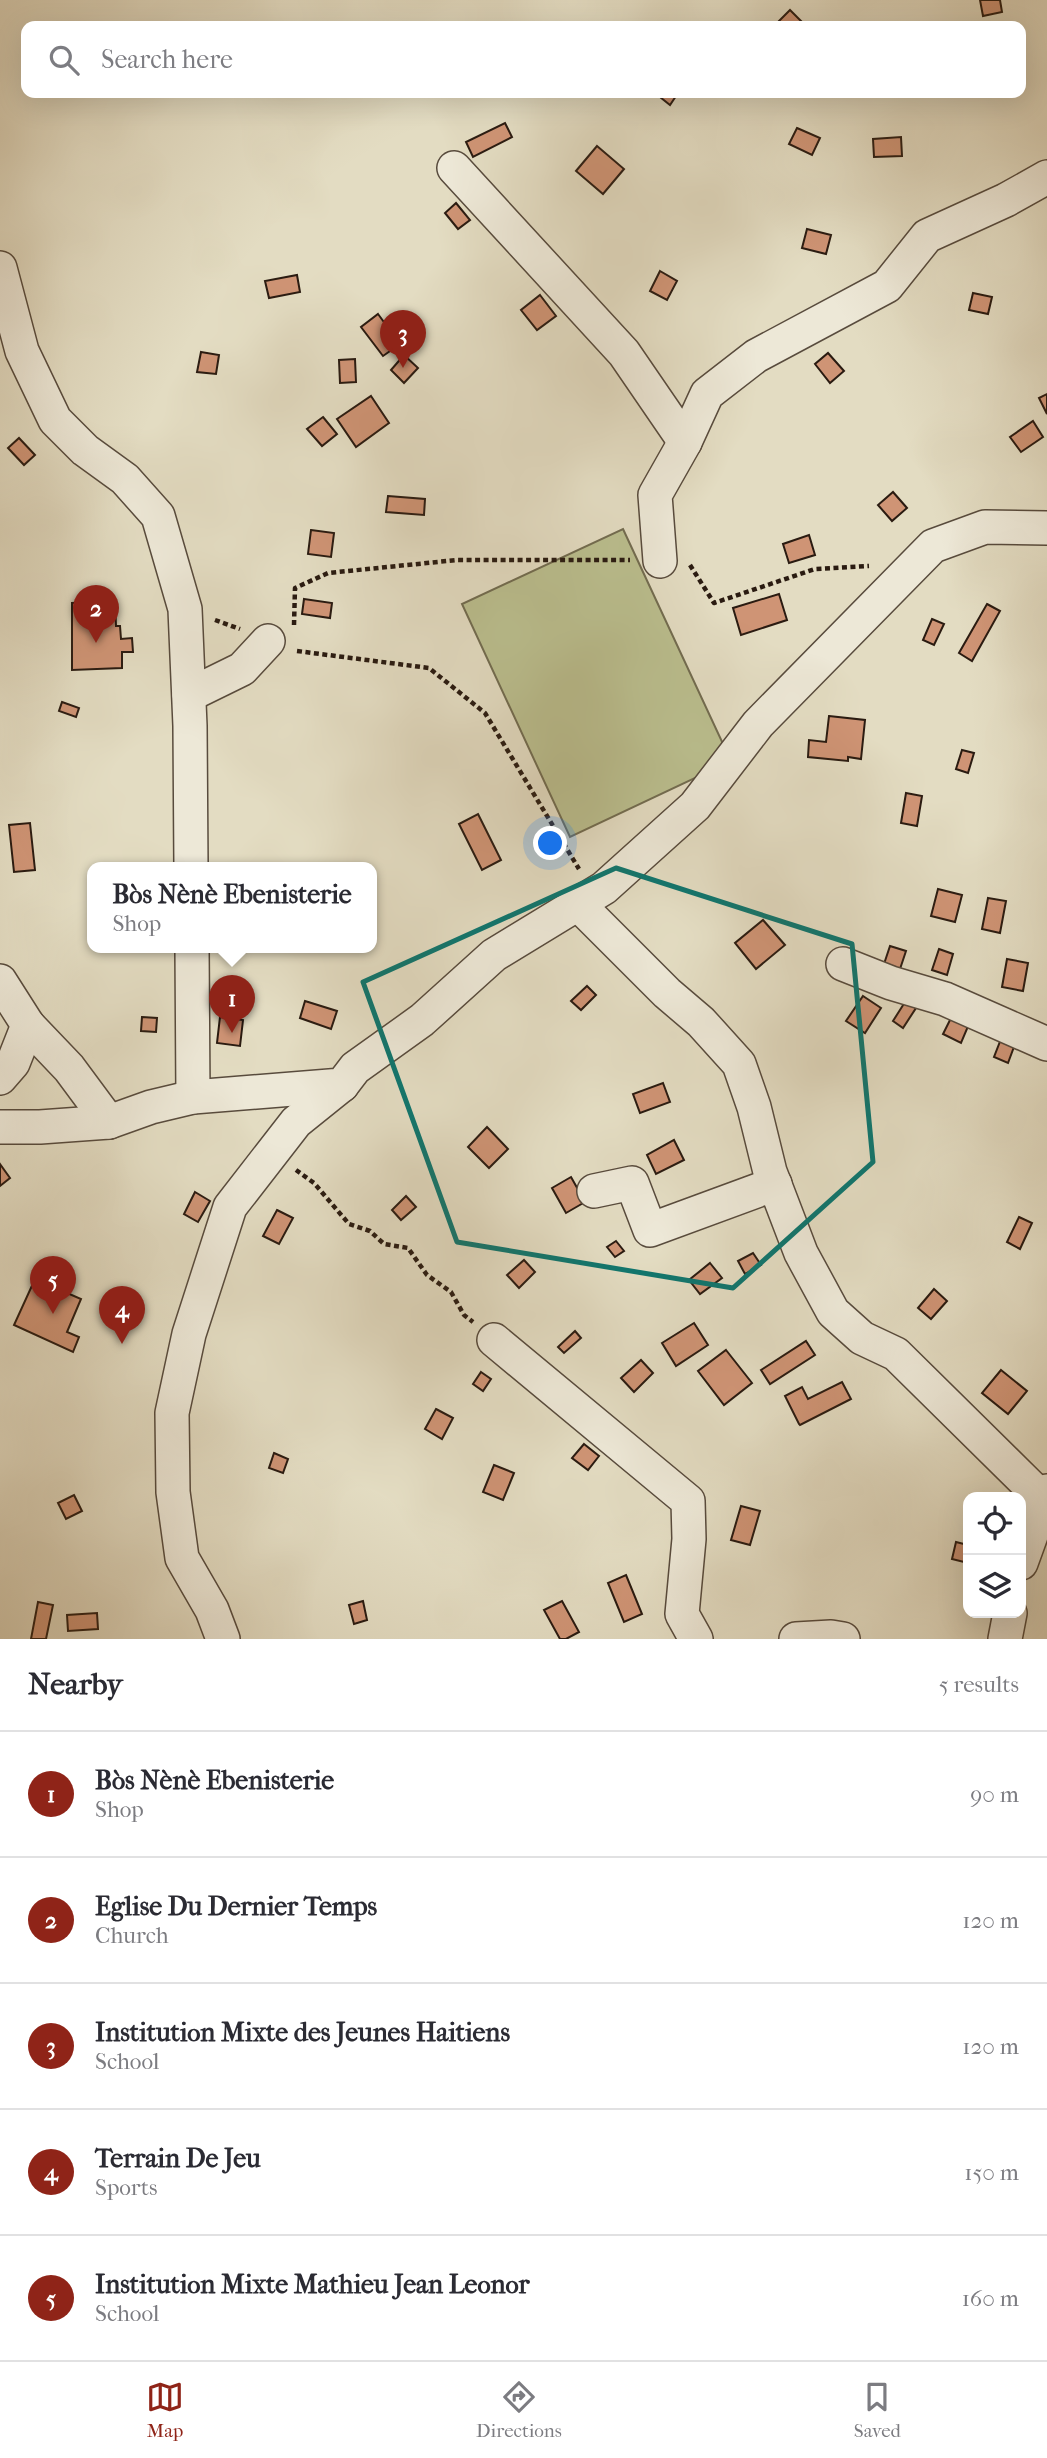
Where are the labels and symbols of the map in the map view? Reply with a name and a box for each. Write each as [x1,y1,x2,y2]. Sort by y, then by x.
pin: 3 [380,310,426,368]
pin: 2 [73,585,119,643]
your location [533,826,567,860]
pin: 1 [209,975,255,1033]
pin: 5 [30,1256,76,1314]
pin: 4 [99,1286,145,1344]

